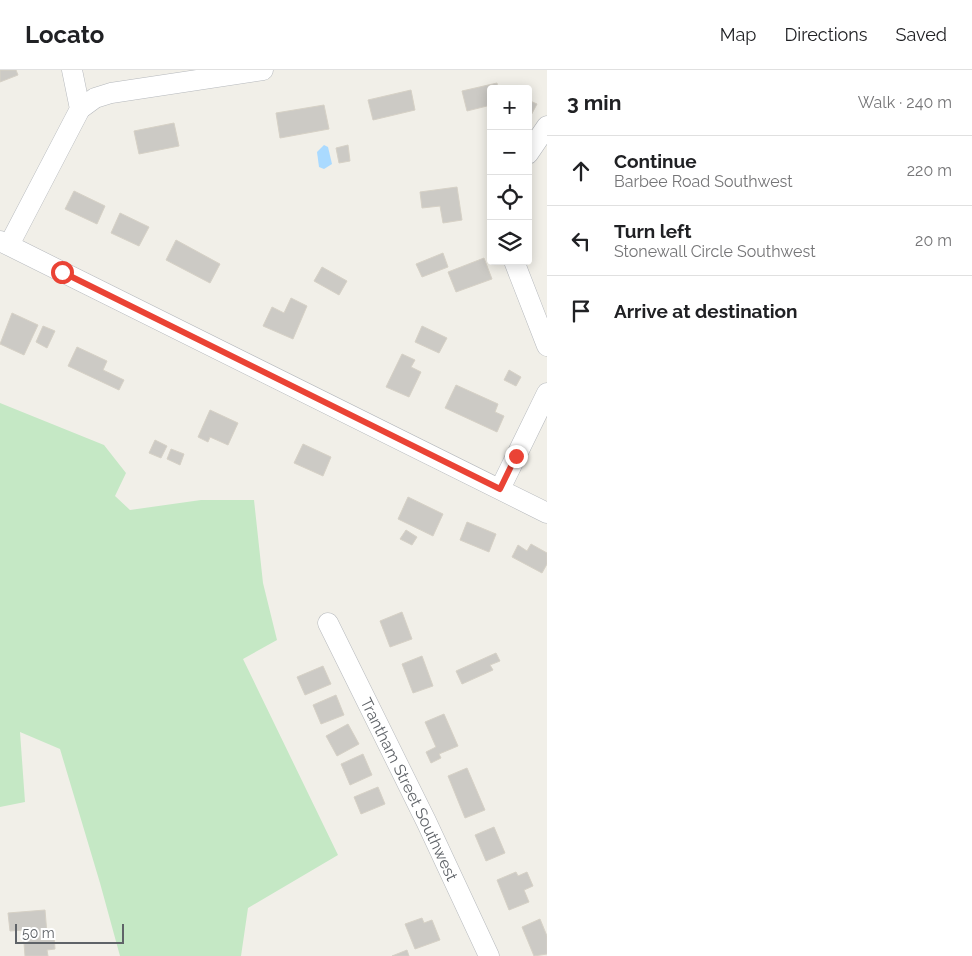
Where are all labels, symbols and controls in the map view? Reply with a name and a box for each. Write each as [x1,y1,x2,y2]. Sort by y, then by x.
text: Locato [25,20,104,49]
text: Map [720,24,756,45]
text: Directions [784,24,868,45]
text: Saved [896,24,947,45]
map controls [487,85,532,265]
button: + [487,85,532,130]
text: 3 min [567,90,621,115]
text: Walk · 240 m [858,93,952,112]
button: − [487,130,532,175]
text: Continue [614,150,697,172]
icon: ahead [567,157,595,185]
text: 220 m [907,161,952,180]
text: Barbee Road Southwest [614,172,793,191]
button: locate [487,175,532,220]
button: layers [487,220,532,265]
text: Turn left [614,220,691,242]
icon: left [567,227,595,255]
text: 20 m [915,231,952,250]
text: Stonewall Circle Southwest [614,242,816,261]
route start [51,261,74,284]
icon: arrive [567,297,595,325]
text: Arrive at destination [614,300,798,322]
route end [505,445,528,468]
street label: Trantham Street Southwest [357,694,462,884]
scale bar [15,921,124,944]
text: 50 m [22,925,55,941]

